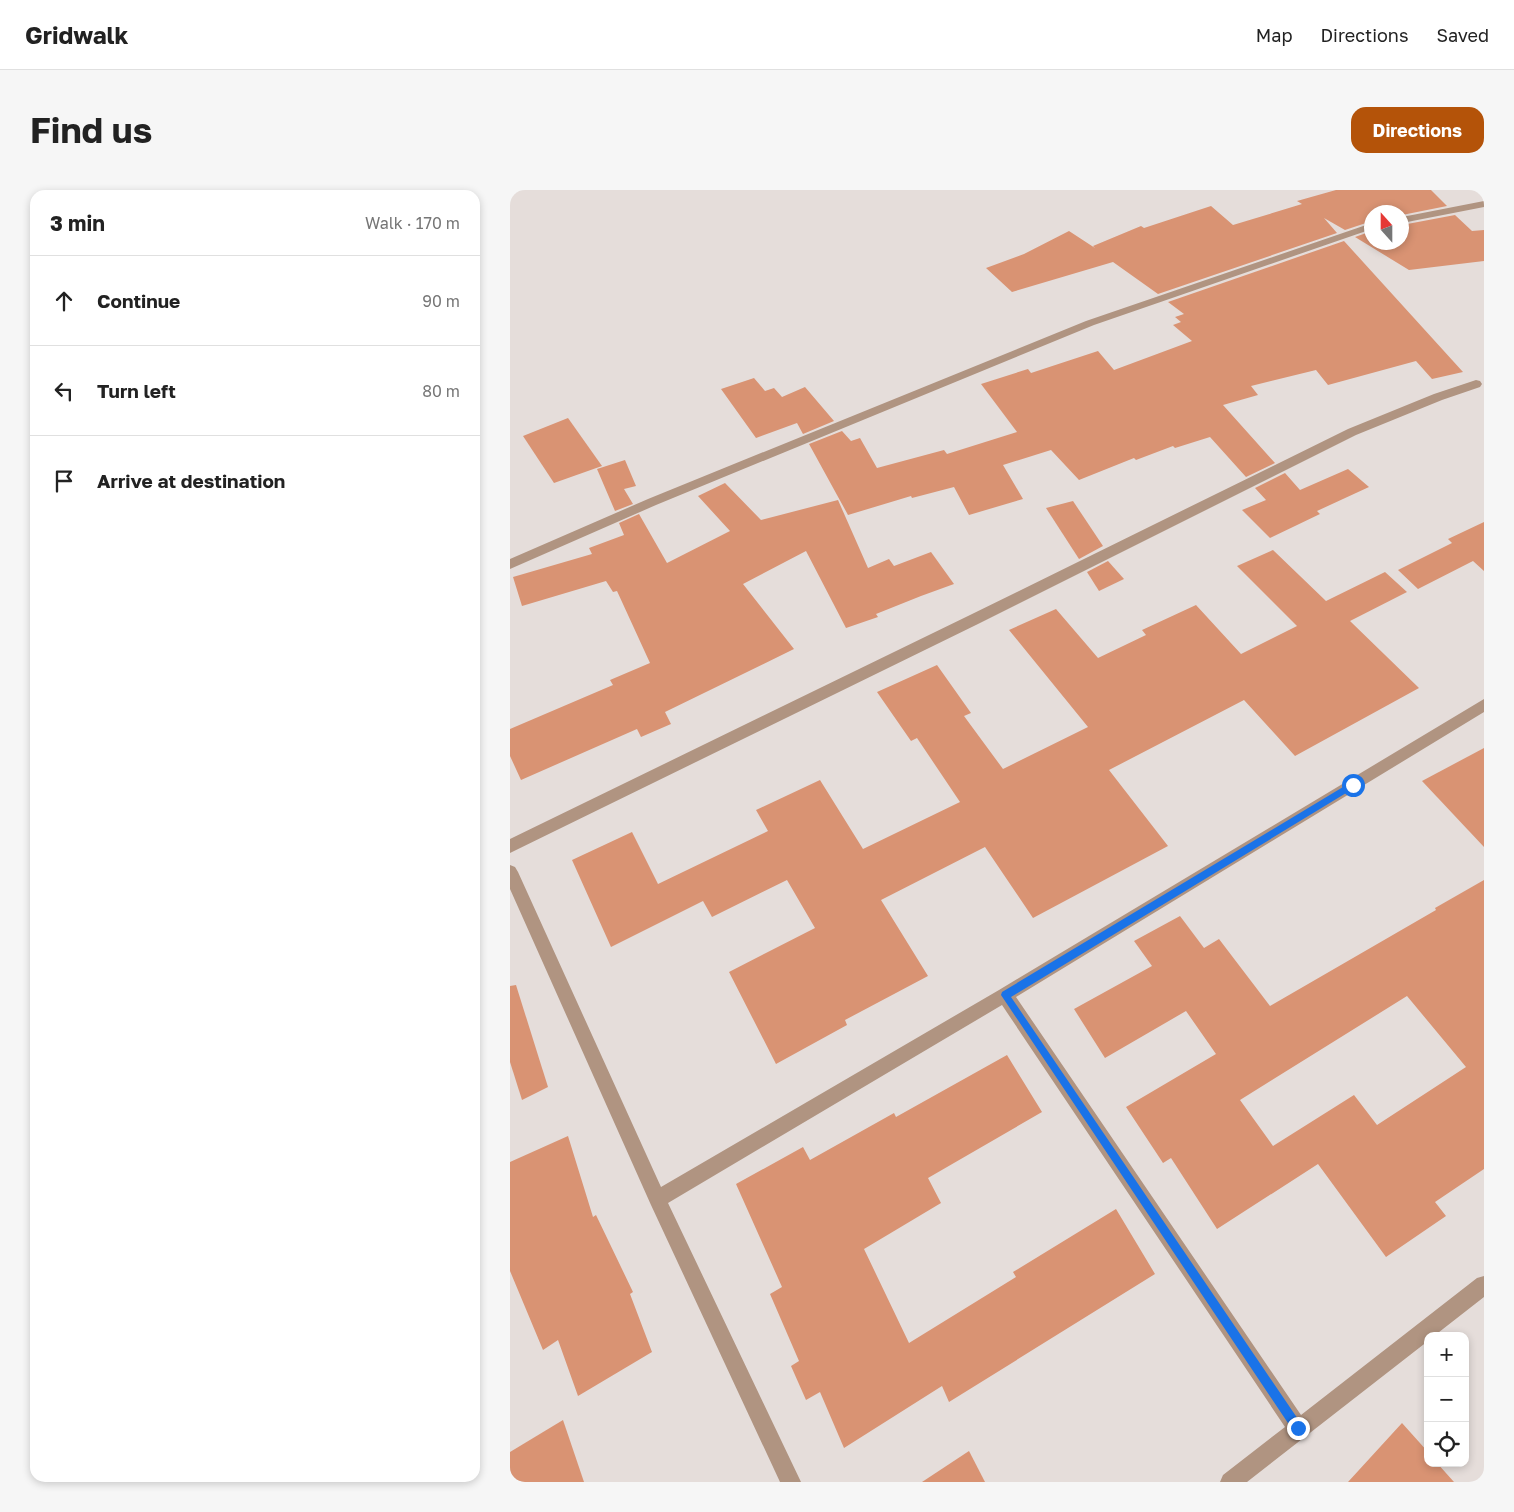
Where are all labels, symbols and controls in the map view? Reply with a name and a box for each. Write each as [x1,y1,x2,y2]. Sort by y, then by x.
text: Gridwalk [25,20,129,49]
text: Map [1256,24,1292,46]
text: Directions [1320,24,1408,46]
text: Saved [1436,24,1489,46]
button: Directions [1351,107,1484,153]
text: Find us [30,109,152,151]
north arrow [1364,205,1409,250]
text: 3 min [50,210,105,236]
text: Walk · 170 m [365,213,460,233]
icon: ahead [50,287,78,315]
text: Continue [97,289,180,312]
text: 90 m [422,291,460,311]
icon: left [50,377,78,405]
text: Turn left [97,379,176,402]
text: 80 m [422,381,460,401]
icon: arrive [50,467,78,495]
text: Arrive at destination [97,469,285,492]
route start [1342,774,1365,797]
map controls [1424,1332,1469,1467]
button: + [1424,1332,1469,1377]
button: − [1424,1377,1469,1422]
route end [1287,1417,1310,1440]
button: locate [1424,1422,1469,1467]

